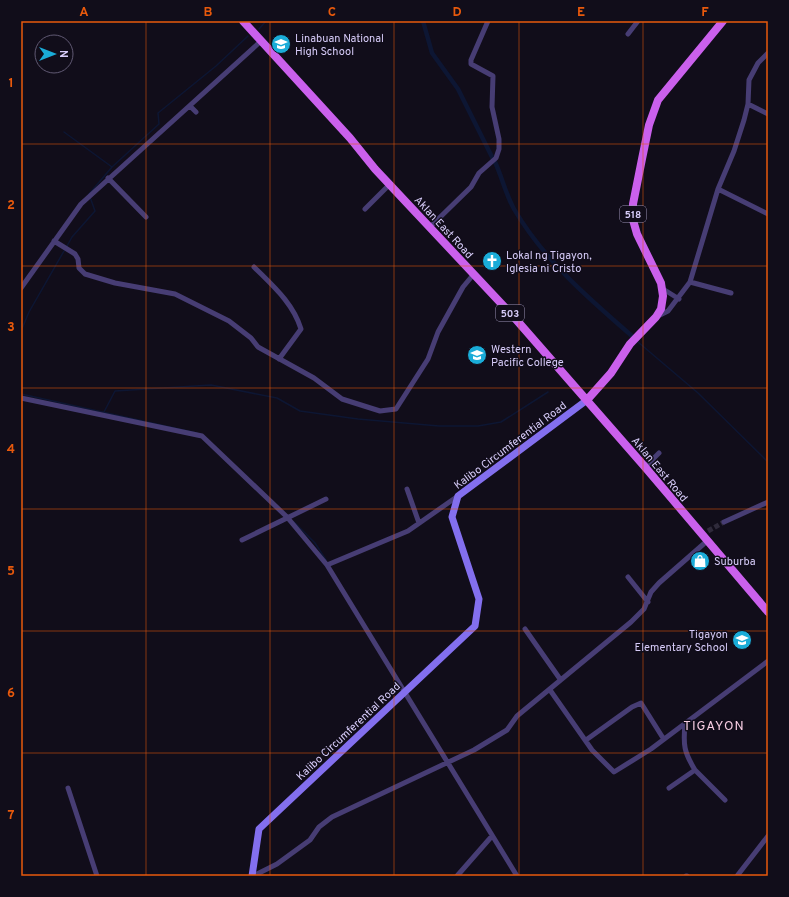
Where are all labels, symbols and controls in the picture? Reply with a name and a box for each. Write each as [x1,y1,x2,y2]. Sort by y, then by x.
text: A [79,5,89,21]
text: B [204,5,213,21]
text: C [328,5,336,21]
text: D [452,5,462,21]
text: E [577,5,585,21]
text: F [701,5,709,21]
place label: Linabuan National High School [295,32,384,59]
school or university icon: Linabuan National High School [270,33,292,55]
north arrow [34,34,74,74]
text: N [56,50,70,58]
text: 1 [8,76,14,92]
street label: Aklan East Road [411,193,476,262]
text: 2 [7,198,15,214]
road number: 518 [620,206,646,222]
place label: Lokal ng Tigayon, Iglesia ni Cristo [506,249,592,276]
church icon: Lokal ng Tigayon, Iglesia ni Cristo [481,250,503,272]
road number: 503 [496,305,524,321]
text: 3 [7,320,15,336]
place label: Western Pacific College [491,343,564,370]
school or university icon: Western Pacific College [466,344,488,366]
street label: Kalibo Circumferential Road [451,399,570,493]
street label: Aklan East Road [628,434,690,505]
text: 4 [7,442,15,458]
shop icon: Suburba [689,550,711,572]
place label: Suburba [714,555,756,569]
text: 5 [7,564,15,580]
place label: Tigayon Elementary School [635,628,728,655]
school or university icon: Tigayon Elementary School [731,629,753,651]
street label: Kalibo Circumferential Road [294,680,404,784]
text: 6 [7,686,15,702]
district label: TIGAYON [683,719,745,735]
text: 7 [8,808,15,824]

